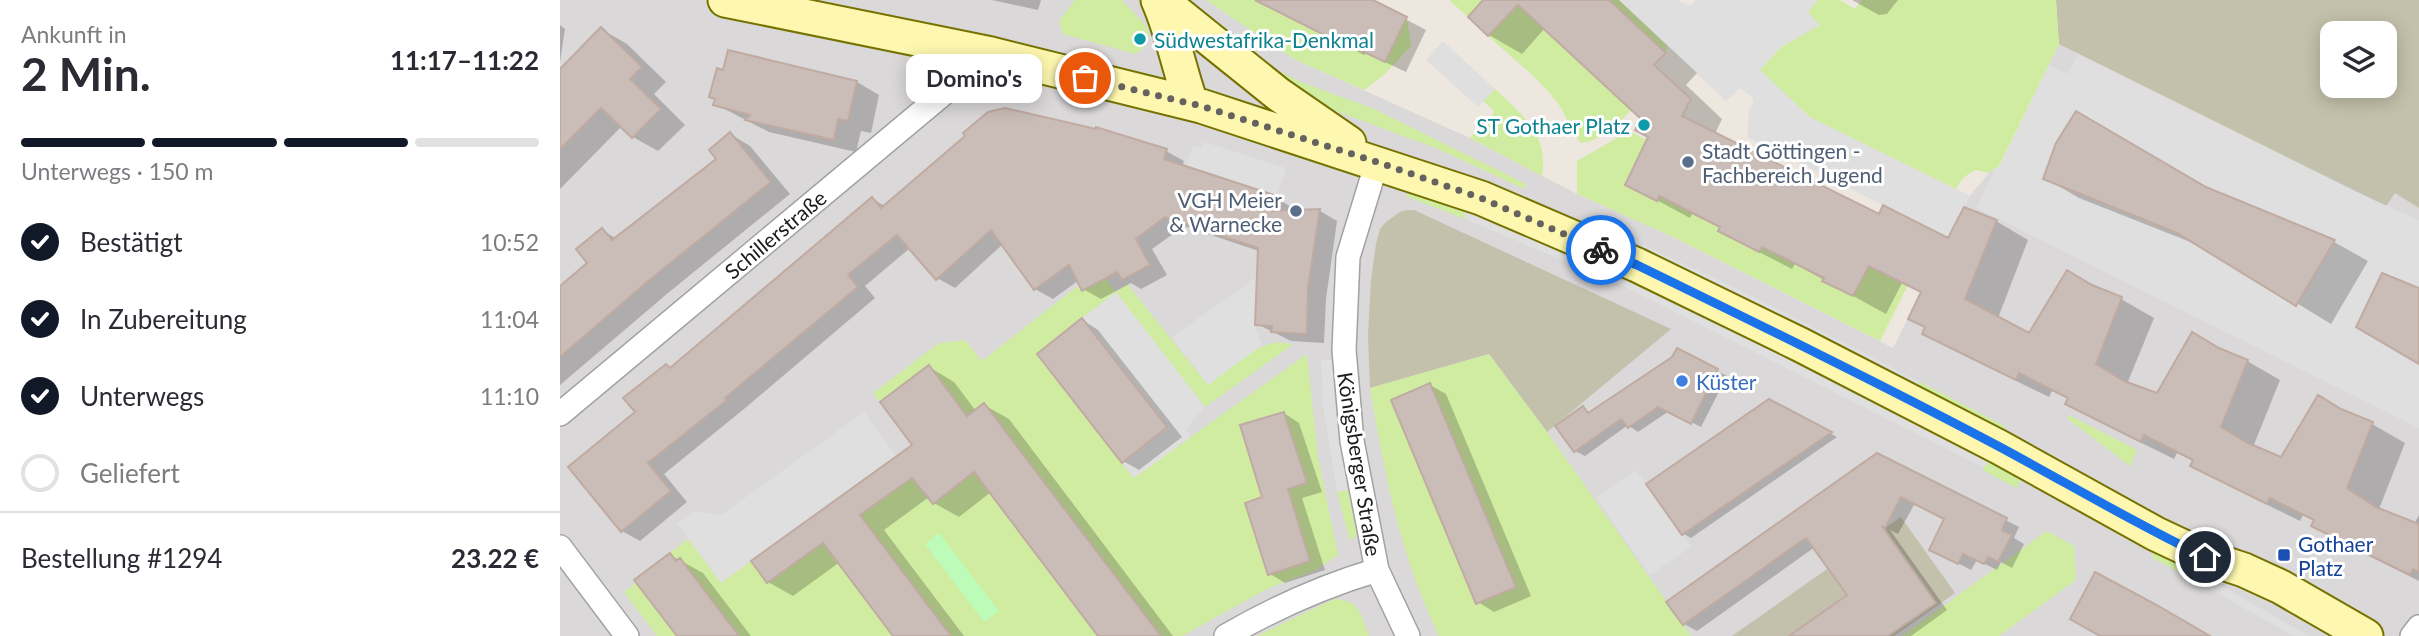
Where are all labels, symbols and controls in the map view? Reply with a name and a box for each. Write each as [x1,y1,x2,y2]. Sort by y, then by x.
text: Ankunft in [21,20,127,48]
map controls [2320,21,2397,98]
button: layers [2320,21,2397,98]
place label: Südwestafrika-Denkmal [1154,27,1374,52]
marker: Südwestafrika-Denkmal [1132,31,1148,47]
text: 11:17–11:22 [390,44,539,76]
text: 2 Min. [21,46,151,101]
pin [1055,48,1115,108]
callout: Domino's [906,54,1043,102]
icon: bag [1066,59,1104,97]
text: Domino's [926,64,1022,92]
place label: ST Gothaer Platz [1476,113,1630,138]
marker: ST Gothaer Platz [1636,117,1652,133]
place label: Stadt Göttingen - Fachbereich Jugend [1702,138,1883,187]
marker: Stadt Göttingen - Fachbereich Jugend [1680,154,1696,170]
text: Unterwegs · 150 m [21,157,214,185]
street label: Schillerstraße [719,184,831,284]
place label: VGH Meier & Warnecke [1169,187,1282,236]
marker: VGH Meier & Warnecke [1288,203,1304,219]
courier [1566,215,1636,285]
icon: check [21,223,59,261]
text: Bestätigt [80,226,183,258]
text: 10:52 [480,228,539,256]
icon: bike [1582,231,1620,269]
icon: check [21,300,59,338]
text: In Zubereitung [80,303,247,335]
text: 11:04 [480,305,539,333]
place label: Küster [1696,369,1757,394]
street label: Königsberger Straße [1333,370,1387,558]
marker: Küster [1674,373,1690,389]
icon: check [21,377,59,415]
text: Unterwegs [80,380,204,412]
text: 11:10 [480,382,539,410]
text: Geliefert [80,457,180,489]
pin [2175,527,2235,587]
place label: Gothaer Platz [2298,531,2374,580]
icon: home [2186,538,2224,576]
text: Bestellung #1294 [21,542,222,574]
text: 23.22 € [451,542,539,574]
marker: Gothaer Platz [2276,547,2292,563]

